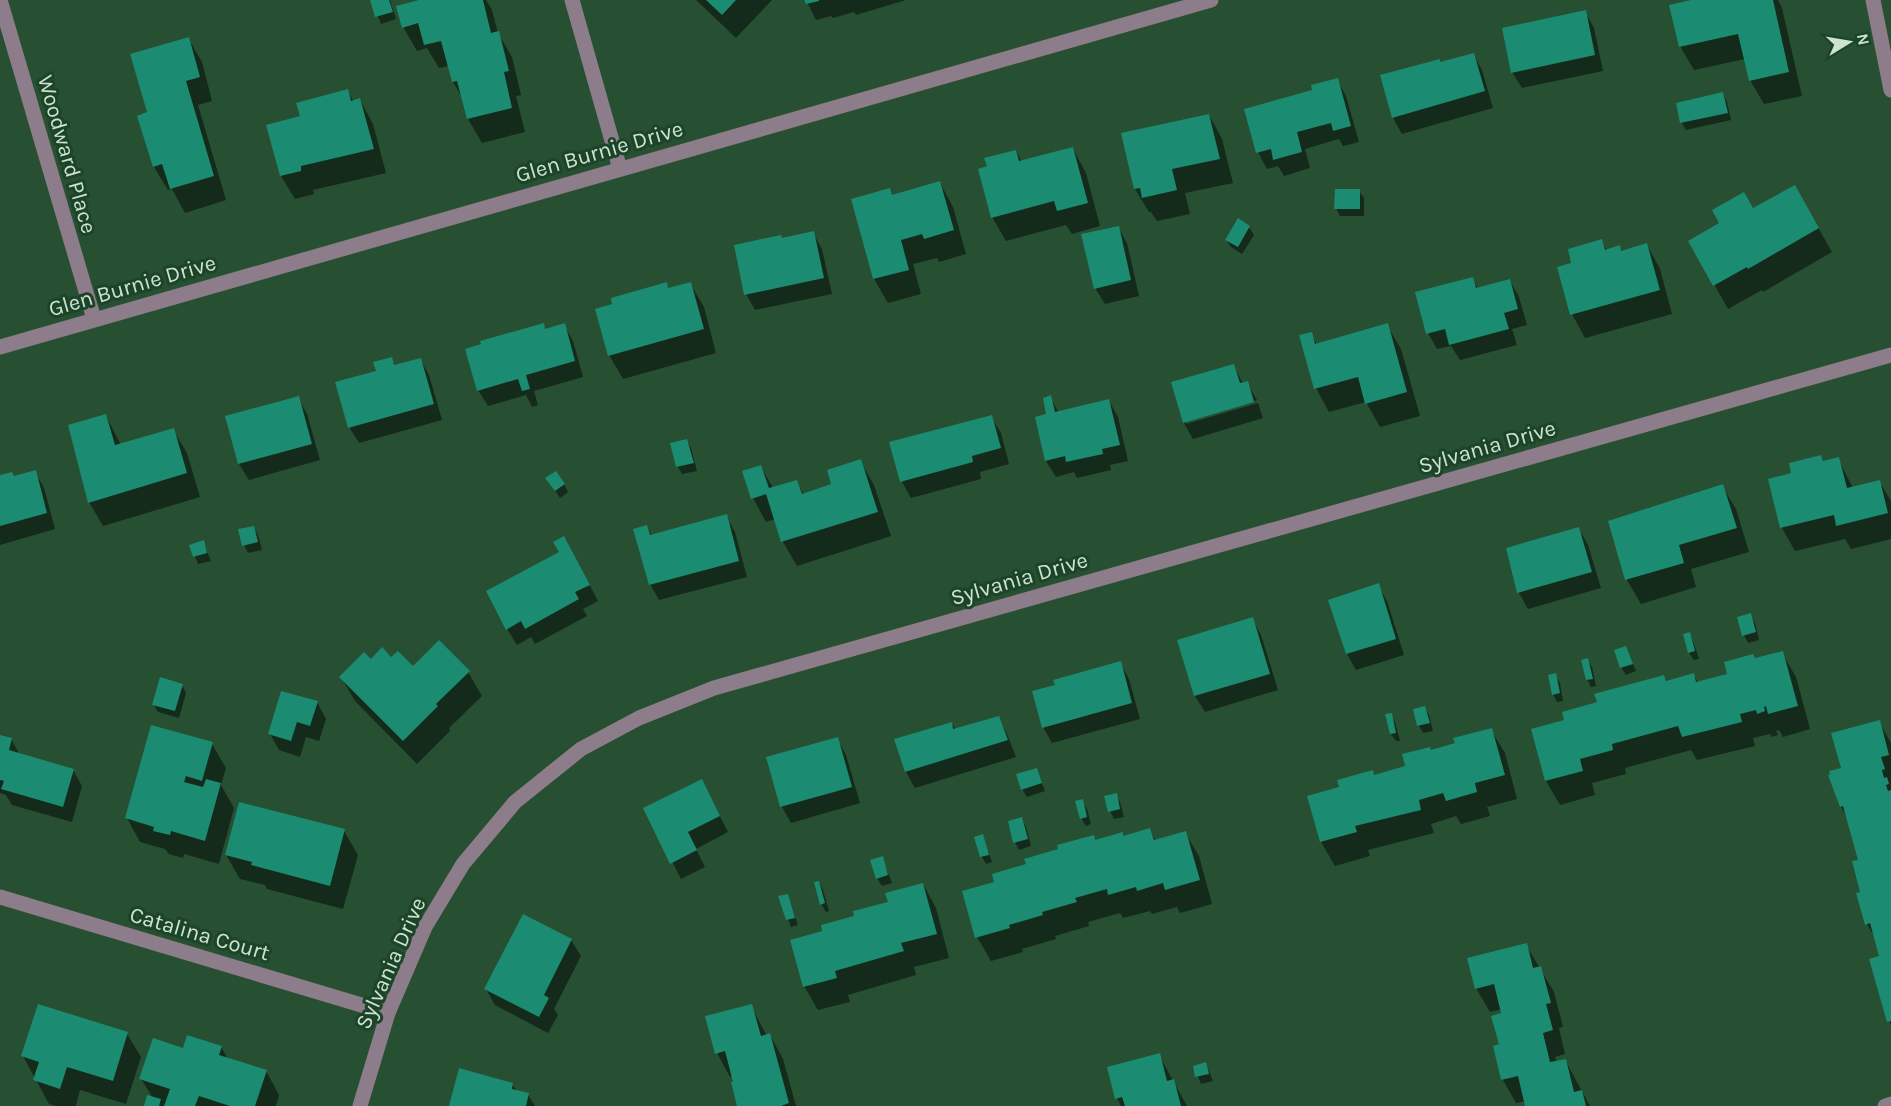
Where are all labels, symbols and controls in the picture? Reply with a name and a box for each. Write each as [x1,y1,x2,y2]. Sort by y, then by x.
north arrow [1819,12,1879,72]
text: N [1853,32,1874,47]
street label: Woodward Place [32,72,102,236]
street label: Glen Burnie Drive [513,116,686,188]
street label: Glen Burnie Drive [46,250,219,322]
street label: Sylvania Drive [1416,415,1559,479]
street label: Sylvania Drive [948,547,1091,611]
street label: Sylvania Drive [350,894,432,1033]
street label: Catalina Court [127,902,273,966]

